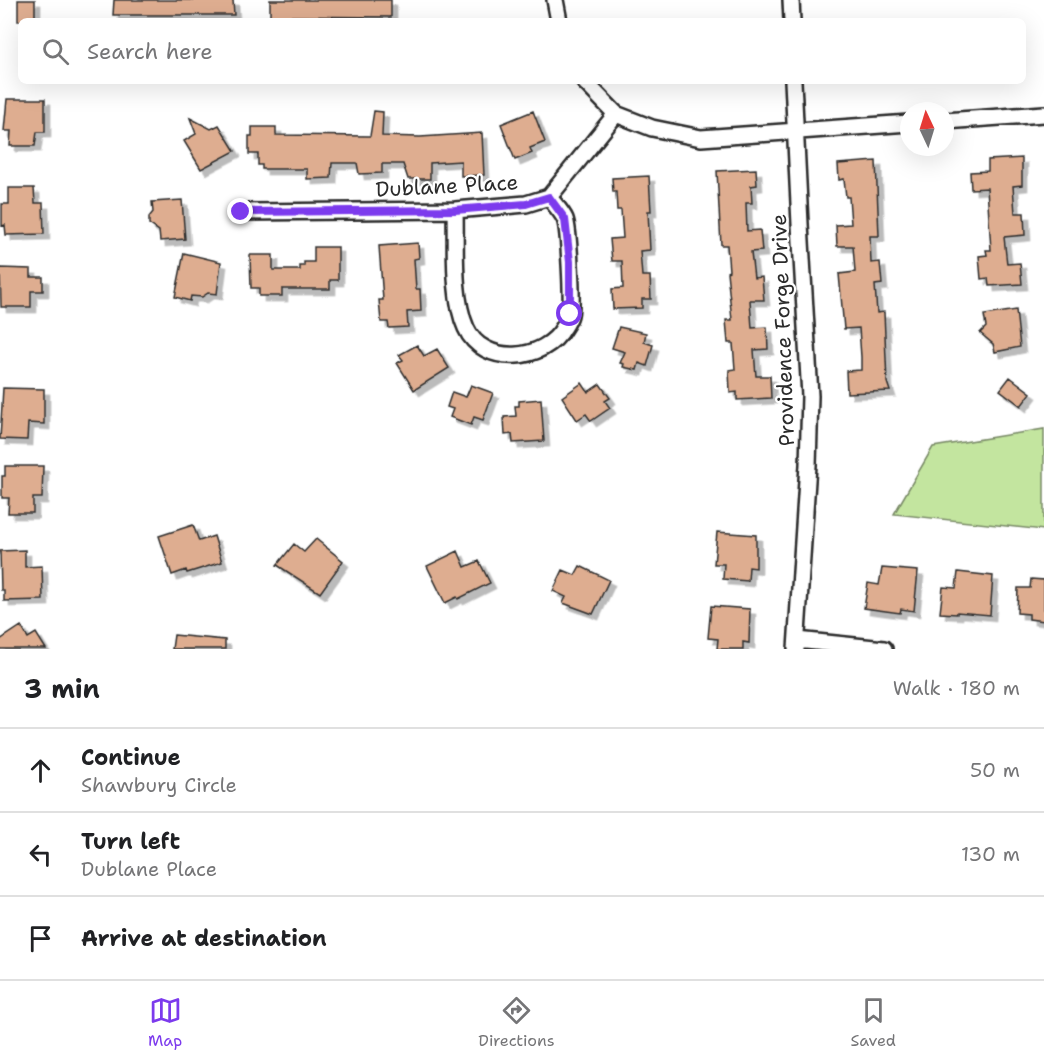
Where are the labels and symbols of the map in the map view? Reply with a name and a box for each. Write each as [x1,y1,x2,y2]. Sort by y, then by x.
north arrow [900,102,954,156]
street label: Dublane Place [375,168,519,204]
route end [227,198,253,224]
street label: Providence Forge Drive [765,213,801,447]
route start [556,300,582,326]

